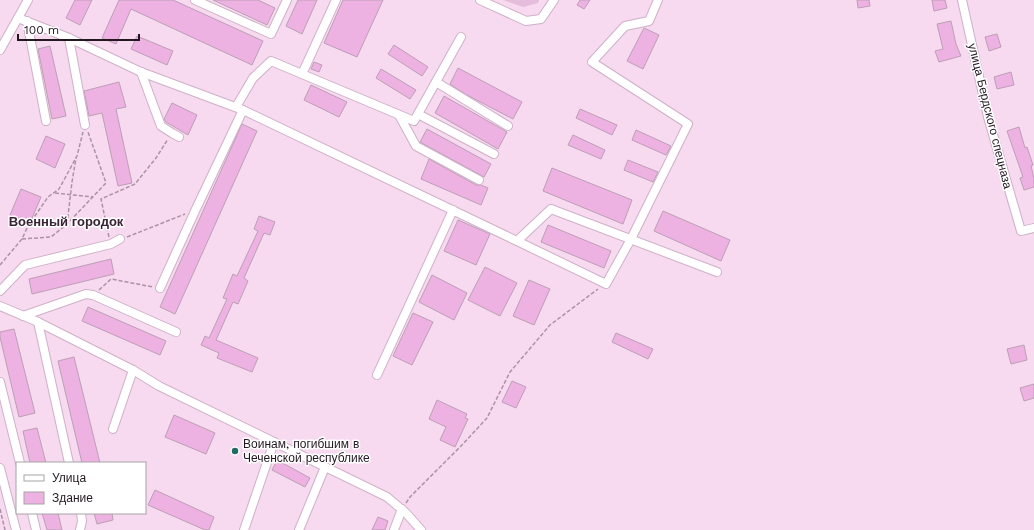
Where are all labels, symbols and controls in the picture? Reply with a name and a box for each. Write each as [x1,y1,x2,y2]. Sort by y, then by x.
scale bar [18,16,139,42]
text: 100 m [24,23,59,37]
street label: улица Бердского спецназа [965,42,1015,190]
district label: Военный городок [9,214,124,229]
place label: Воинам, погибшим в Чеченской республике [243,437,370,465]
marker: Воинам, погибшим в Чеченской республике [230,446,240,456]
legend [16,462,146,514]
text: Улица [52,471,86,485]
text: Здание [52,491,93,505]

